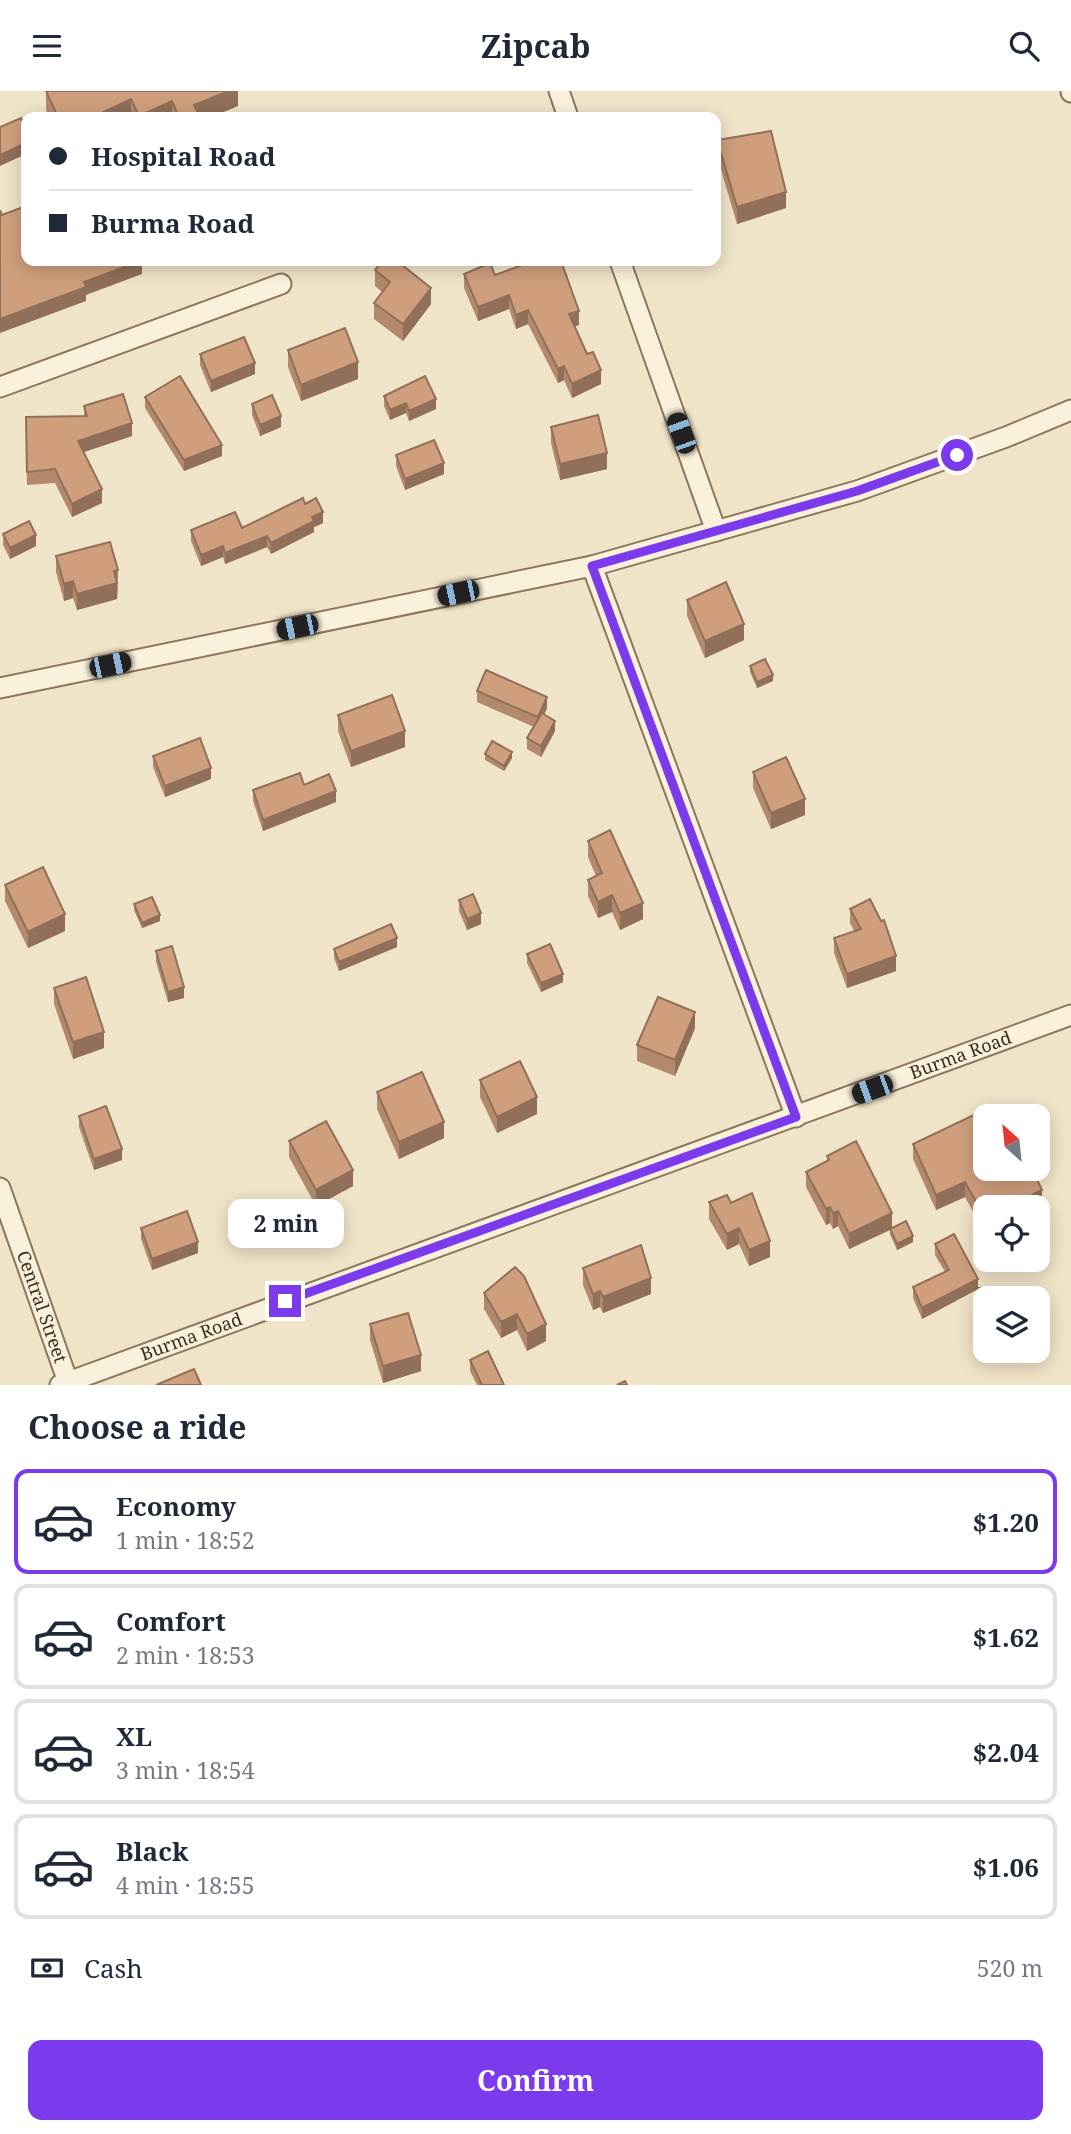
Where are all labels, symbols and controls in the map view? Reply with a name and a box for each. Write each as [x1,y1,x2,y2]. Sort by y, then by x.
text: Zipcab [480,24,591,67]
icon: menu [28,27,66,65]
icon: search [1005,27,1043,65]
text: Hospital Road [91,138,276,174]
text: Burma Road [91,205,254,241]
car [664,410,699,456]
route start [941,439,973,471]
car [436,578,481,608]
car [275,612,320,642]
car [88,650,133,680]
street label: Burma Road [906,1025,1015,1084]
car [849,1072,896,1106]
north arrow [973,1104,1050,1181]
map controls [973,1104,1050,1363]
button: locate [973,1195,1050,1272]
callout: 2 min [227,1199,343,1249]
text: 2 min [253,1207,319,1239]
street label: Central Street [12,1247,73,1366]
route end [269,1285,301,1317]
button: layers [973,1286,1050,1363]
street label: Burma Road [137,1306,245,1366]
text: Choose a ride [28,1405,247,1448]
text: Economy [116,1488,236,1524]
icon: car [32,1490,95,1553]
text: $1.20 [973,1504,1039,1540]
text: 1 min · 18:52 [116,1524,254,1556]
text: Comfort [116,1603,226,1639]
icon: car [32,1605,95,1668]
text: $1.62 [973,1619,1039,1655]
text: 2 min · 18:53 [116,1639,254,1671]
text: XL [116,1718,152,1754]
icon: car [32,1720,95,1783]
text: $2.04 [973,1734,1039,1770]
text: 3 min · 18:54 [116,1754,254,1786]
text: Black [116,1833,189,1869]
icon: car [32,1835,95,1898]
text: $1.06 [973,1849,1039,1885]
text: 4 min · 18:55 [116,1869,254,1901]
icon: cash [28,1949,66,1987]
text: Cash [84,1950,143,1986]
text: 520 m [977,1952,1043,1984]
button: Confirm [28,2040,1043,2120]

